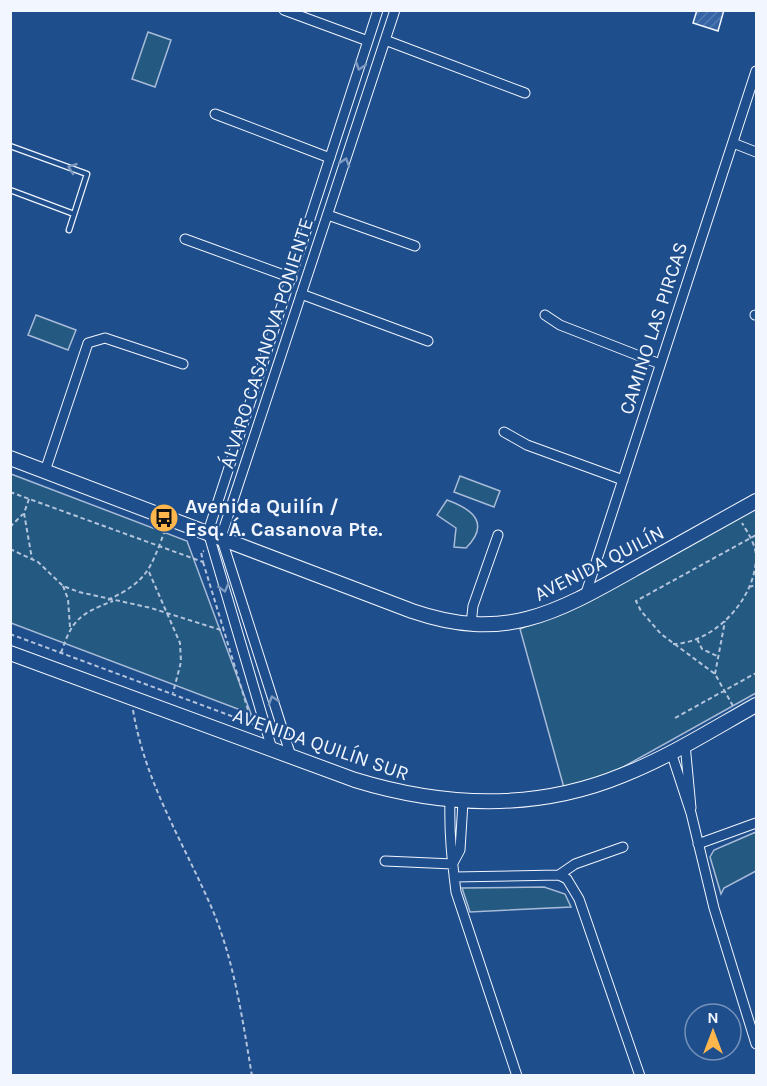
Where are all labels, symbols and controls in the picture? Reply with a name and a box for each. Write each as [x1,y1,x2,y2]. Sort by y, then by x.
one-way arrow [354,60,367,71]
one-way arrow [338,157,350,168]
one-way arrow [67,163,78,176]
street label: ÁLVARO CASANOVA PONIENTE [214,215,318,471]
street label: CAMINO LAS PIRCAS [615,239,692,417]
place label: Avenida Quilín / Esq. Á. Casanova Pte. [185,495,383,541]
bus stop icon: Avenida Quilín / Esq. Á. Casanova Pte. [148,502,180,534]
street label: AVENIDA QUILÍN [530,520,668,606]
one-way arrow [217,582,229,593]
one-way arrow [268,695,280,706]
street label: AVENIDA QUILÍN SUR [230,703,412,785]
north arrow [683,1002,743,1062]
text: N [707,1008,719,1027]

